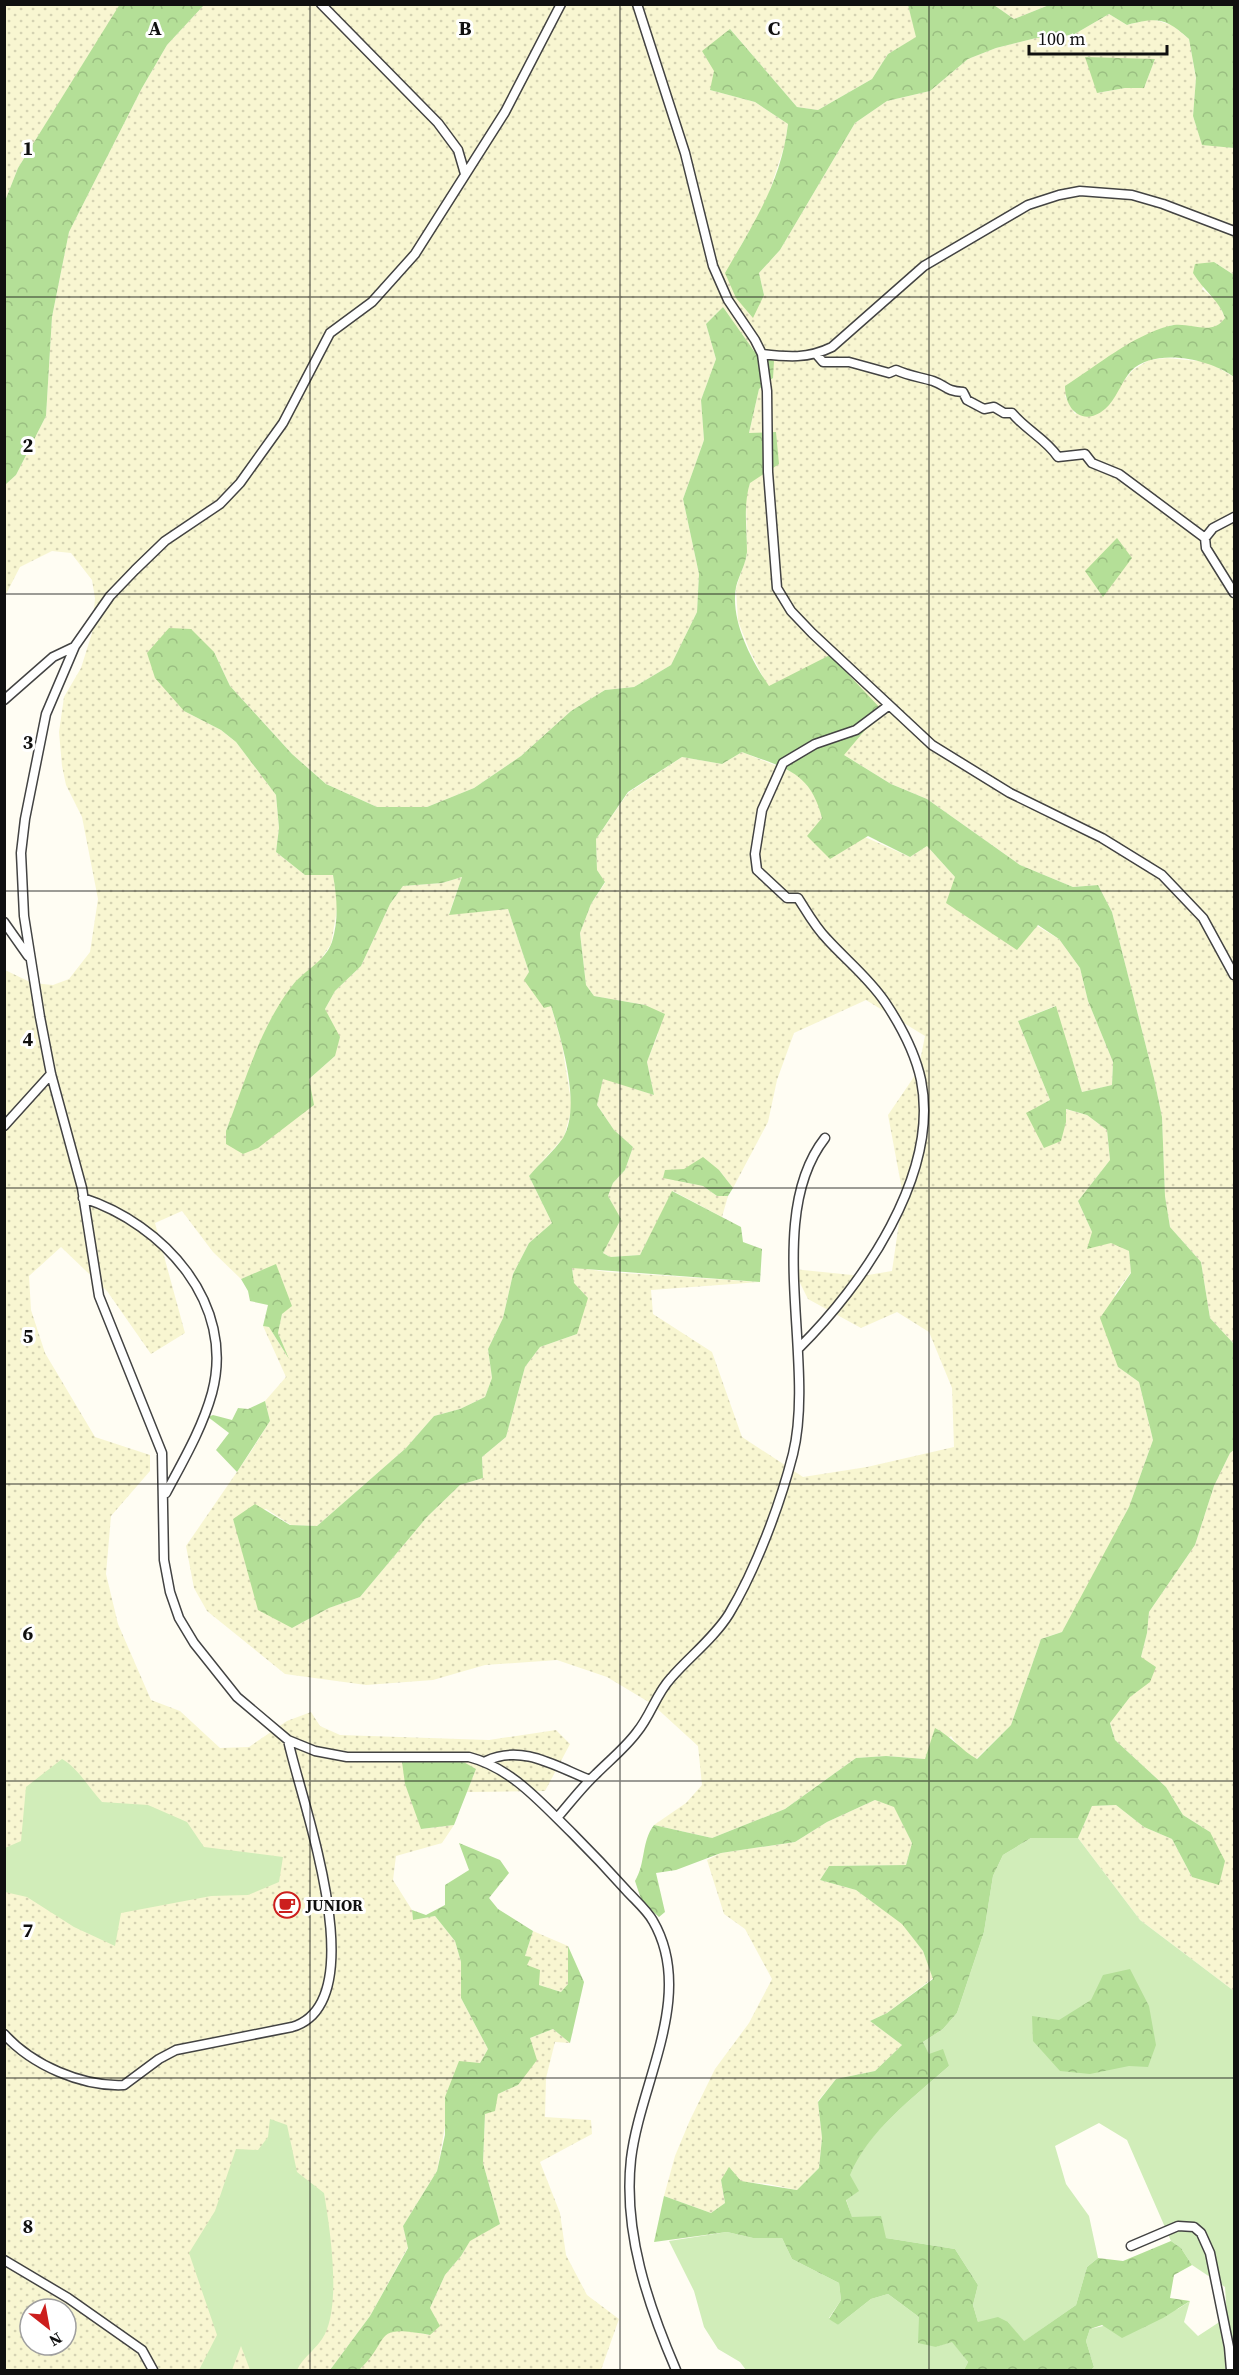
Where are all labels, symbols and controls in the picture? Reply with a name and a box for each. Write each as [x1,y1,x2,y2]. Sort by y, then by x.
text: A [148,14,162,42]
text: B [458,14,472,42]
text: C [768,14,780,42]
scale bar [1029,18,1167,56]
text: 100 m [1038,26,1085,51]
text: 1 [23,134,33,162]
text: 2 [23,431,34,459]
text: 3 [23,728,34,756]
text: 4 [23,1025,34,1053]
text: 5 [23,1322,34,1350]
text: 6 [23,1619,34,1647]
cafe icon: JUNIOR [272,1890,302,1920]
place label: JUNIOR [305,1894,363,1916]
text: 7 [23,1916,34,1944]
text: 8 [23,2212,33,2240]
north arrow [18,2297,78,2357]
text: N [45,2327,66,2352]

